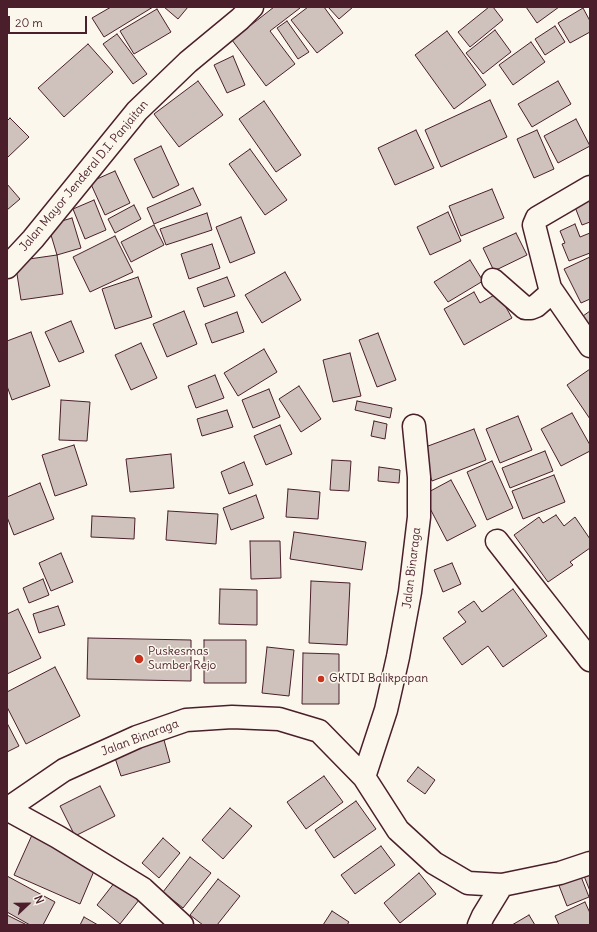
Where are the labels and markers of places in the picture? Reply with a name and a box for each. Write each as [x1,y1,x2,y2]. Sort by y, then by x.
place label: Puskesmas Sumber Rejo [148,645,216,673]
marker: Puskesmas Sumber Rejo [133,653,145,665]
place label: GKTDI Balikpapan [329,672,428,686]
marker: GKTDI Balikpapan [316,674,326,684]

